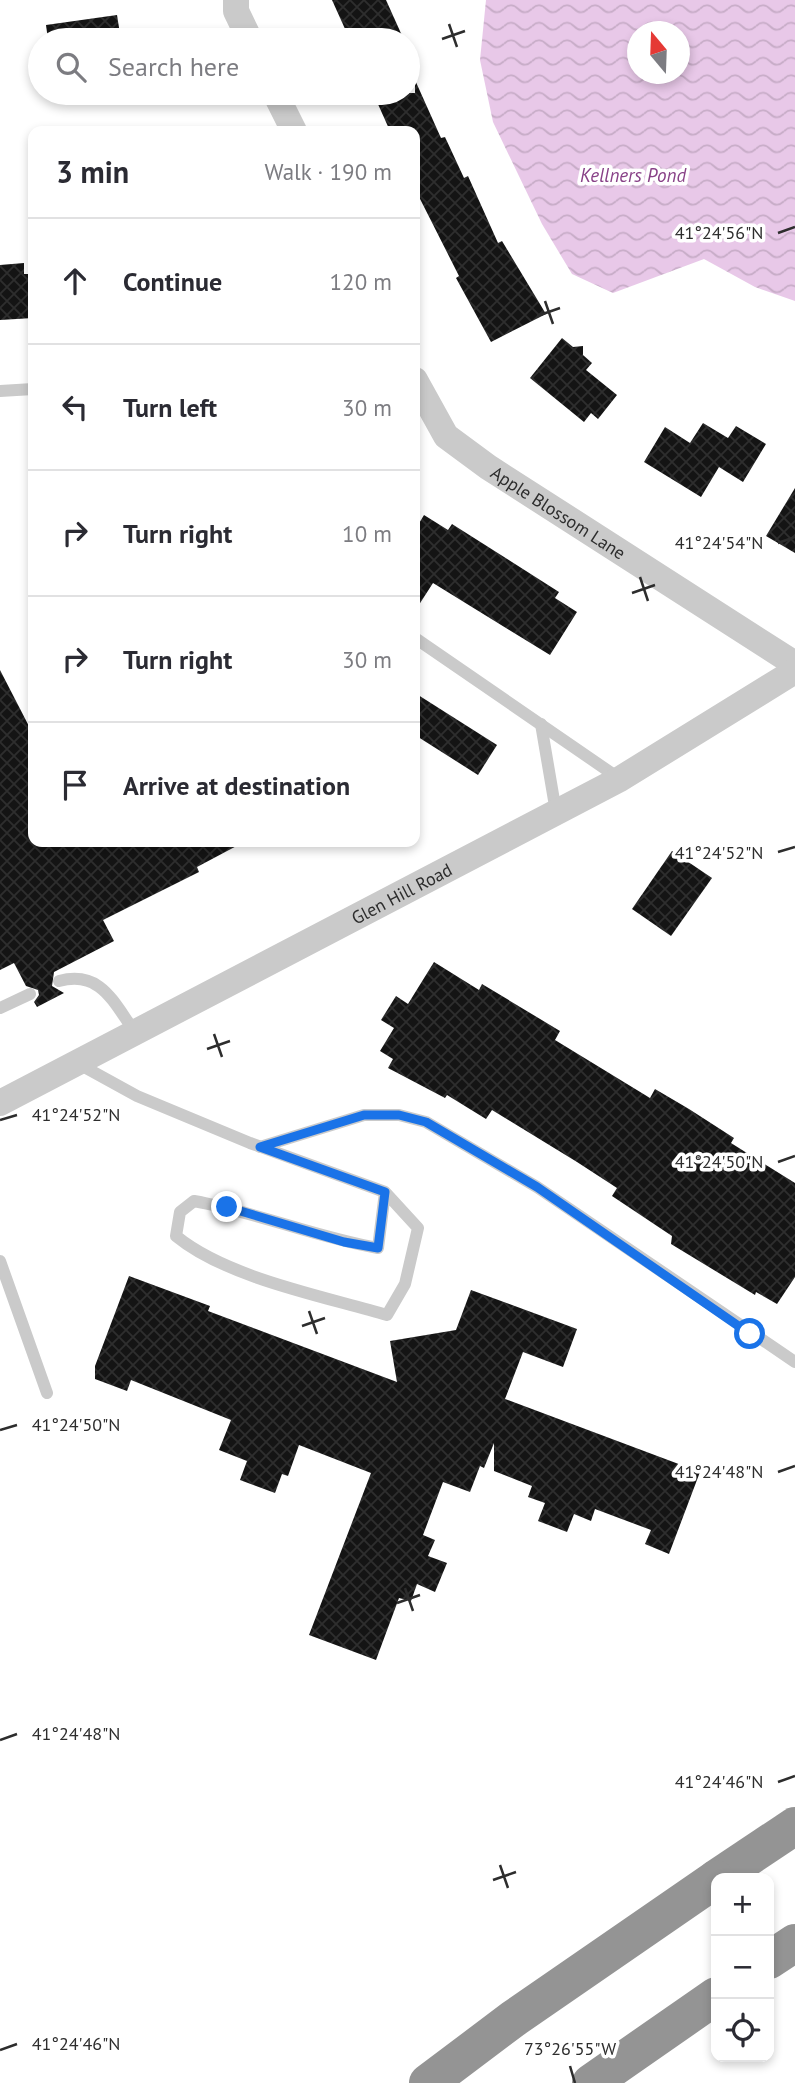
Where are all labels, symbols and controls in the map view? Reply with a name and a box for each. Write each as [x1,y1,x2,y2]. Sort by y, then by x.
north arrow [627,21,690,84]
search box [28,28,420,105]
icon: search [52,48,90,86]
text: Search here [108,50,239,83]
text: 3 min [56,152,129,191]
text: Walk · 190 m [265,157,392,186]
water label: Kellners Pond [580,163,687,187]
text: 41°24'56"N [675,221,763,244]
icon: ahead [56,262,94,300]
text: Continue [123,265,222,298]
text: 120 m [330,267,392,296]
icon: left [56,388,94,426]
text: Turn left [123,391,217,424]
text: 30 m [342,393,392,422]
street label: Apple Blossom Lane [487,460,630,564]
icon: right [56,514,94,552]
text: Turn right [123,517,232,550]
text: 10 m [342,519,392,548]
text: 41°24'54"N [675,531,763,554]
icon: right [56,640,94,678]
text: Turn right [123,643,232,676]
text: 30 m [342,645,392,674]
icon: arrive [56,766,94,804]
text: Arrive at destination [123,769,350,802]
text: 41°24'52"N [675,841,763,864]
street label: Glen Hill Road [347,857,456,929]
text: 41°24'52"N [32,1103,120,1126]
text: 41°24'50"N [675,1150,763,1173]
route end [211,1191,242,1222]
route start [734,1318,765,1349]
text: 41°24'50"N [32,1413,120,1436]
text: 41°24'48"N [675,1460,763,1483]
text: 41°24'48"N [32,1722,120,1745]
text: 41°24'46"N [675,1770,763,1793]
map controls [711,1873,774,2062]
button: + [711,1873,774,1936]
button: − [711,1936,774,1999]
button: locate [711,1999,774,2062]
text: 41°24'46"N [32,2032,120,2055]
text: 73°26'55"W [524,2037,616,2060]

